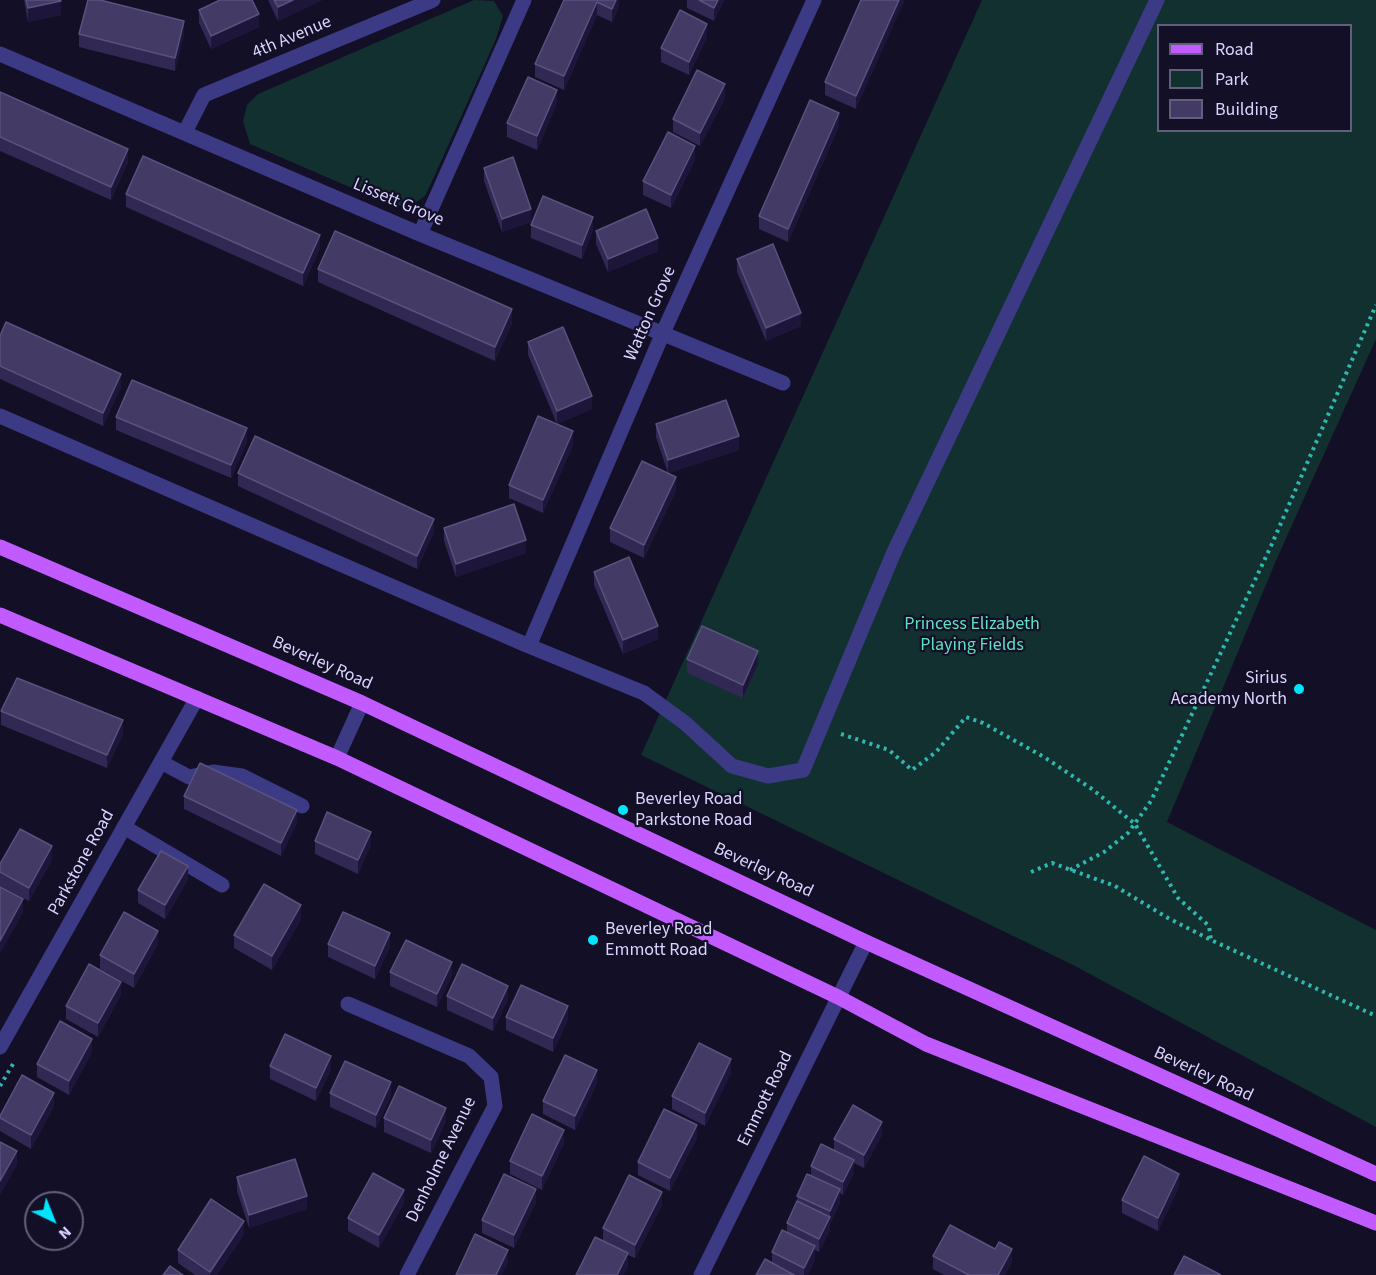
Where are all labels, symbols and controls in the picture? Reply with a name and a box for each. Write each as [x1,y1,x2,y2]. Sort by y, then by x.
street label: 4th Avenue [249,12,335,64]
legend [1157,24,1352,132]
text: Road [1215,37,1254,62]
text: Park [1215,67,1249,92]
text: Building [1215,97,1278,122]
street label: Lissett Grove [349,174,447,232]
street label: Watton Grove [620,263,682,365]
park label: Princess Elizabeth Playing Fields [904,614,1040,656]
street label: Beverley Road [269,632,375,696]
place label: Sirius Academy North [1171,668,1287,710]
marker: Sirius Academy North [1292,682,1306,696]
place label: Beverley Road Parkstone Road [635,789,752,832]
marker: Beverley Road Parkstone Road [616,803,630,817]
street label: Parkstone Road [44,806,120,920]
street label: Beverley Road [710,839,816,903]
place label: Beverley Road Emmott Road [605,919,712,962]
marker: Beverley Road Emmott Road [586,933,600,947]
street label: Beverley Road [1150,1043,1256,1107]
street label: Emmott Road [734,1048,798,1150]
street label: Denholme Avenue [402,1094,482,1226]
north arrow [24,1191,84,1251]
text: N [54,1221,76,1244]

